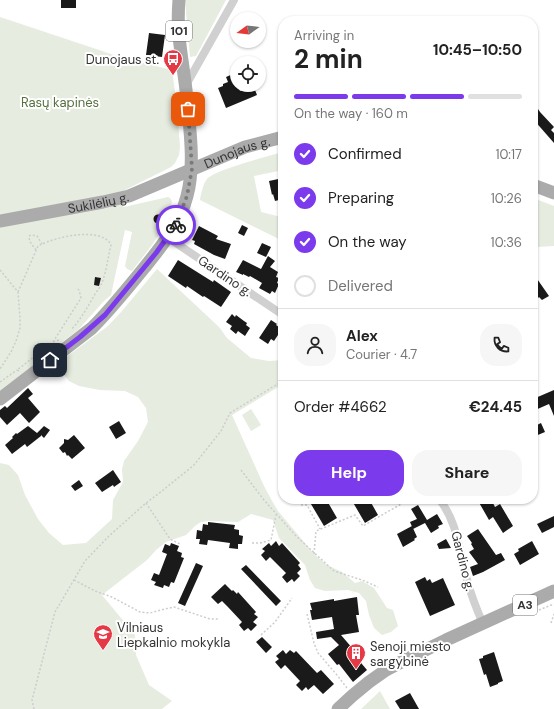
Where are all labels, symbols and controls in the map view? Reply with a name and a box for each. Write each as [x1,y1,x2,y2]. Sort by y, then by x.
north arrow [230,12,266,48]
map controls [230,12,266,92]
road number: 101 [166,21,192,41]
text: Arriving in [294,27,354,44]
text: 10:45–10:50 [433,40,522,60]
text: 2 min [294,42,363,76]
bus stop icon: Dunojaus st. [162,48,184,76]
place label: Dunojaus st. [86,51,159,68]
button: locate [230,56,266,92]
pin [171,92,205,126]
park label: Rasų kapinės [21,94,99,111]
icon: bag [177,98,199,120]
text: On the way · 160 m [294,105,408,122]
street label: Dunojaus g. [201,132,272,172]
icon: check [294,143,316,165]
text: Confirmed [328,144,402,164]
text: 10:17 [495,146,522,163]
icon: check [294,187,316,209]
street label: Sukilėlių g. [66,188,131,217]
text: Preparing [328,188,394,208]
text: 10:26 [491,190,522,207]
courier [156,205,196,245]
icon: bike [165,214,187,236]
icon: check [294,231,316,253]
text: On the way [328,232,407,252]
text: 10:36 [491,234,522,251]
street label: Gardino g. [195,252,255,300]
text: Delivered [328,276,393,296]
button: person [294,324,336,366]
button: phone [480,324,522,366]
text: Alex [346,326,378,346]
pin [33,343,67,377]
text: Courier · 4.7 [346,346,417,363]
icon: home [39,349,61,371]
text: Order #4662 [294,397,387,417]
text: €24.45 [469,397,522,417]
button: Help [294,450,404,496]
button: Share [412,450,522,496]
street label: Gardino g. [447,529,479,593]
road number: A3 [513,595,537,615]
place label: Vilniaus Liepkalnio mokykla [117,619,230,651]
school or university icon: Vilniaus Liepkalnio mokykla [92,623,114,651]
place label: Senoji miesto sargybinė [370,638,451,670]
building icon: Senoji miesto sargybinė [345,642,367,670]

